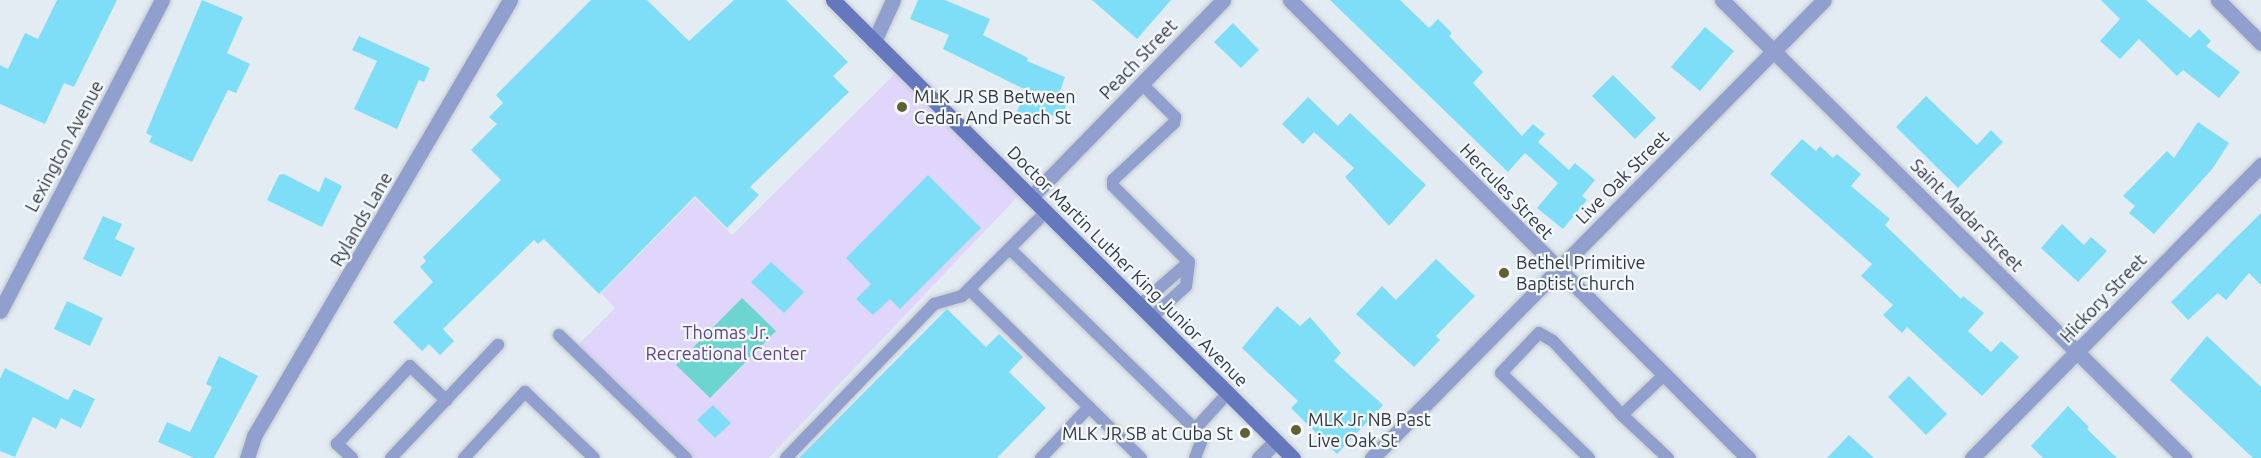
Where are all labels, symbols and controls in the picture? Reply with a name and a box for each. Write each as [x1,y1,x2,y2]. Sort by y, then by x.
street label: Peach Street [1095,15,1181,103]
street label: Lexington Avenue [20,77,108,215]
place label: MLK JR SB Between Cedar And Peach St [914,86,1076,128]
marker: MLK JR SB Between Cedar And Peach St [895,100,909,114]
street label: Live Oak Street [1571,126,1673,228]
street label: Hercules Street [1456,139,1558,243]
street label: Doctor Martin Luther King Junior Avenue [1003,141,1253,391]
street label: Saint Madar Street [1906,154,2028,276]
street label: Rylands Lane [325,168,397,270]
street label: Hickory Street [2055,249,2151,347]
place label: Bethel Primitive Baptist Church [1516,252,1645,294]
marker: Bethel Primitive Baptist Church [1497,266,1511,280]
park label: Thomas Jr. Recreational Center [646,322,806,364]
place label: MLK Jr NB Past Live Oak St [1308,409,1431,452]
place label: MLK JR SB at Cuba St [1062,422,1233,444]
marker: MLK Jr NB Past Live Oak St [1289,423,1303,437]
marker: MLK JR SB at Cuba St [1238,426,1252,440]

